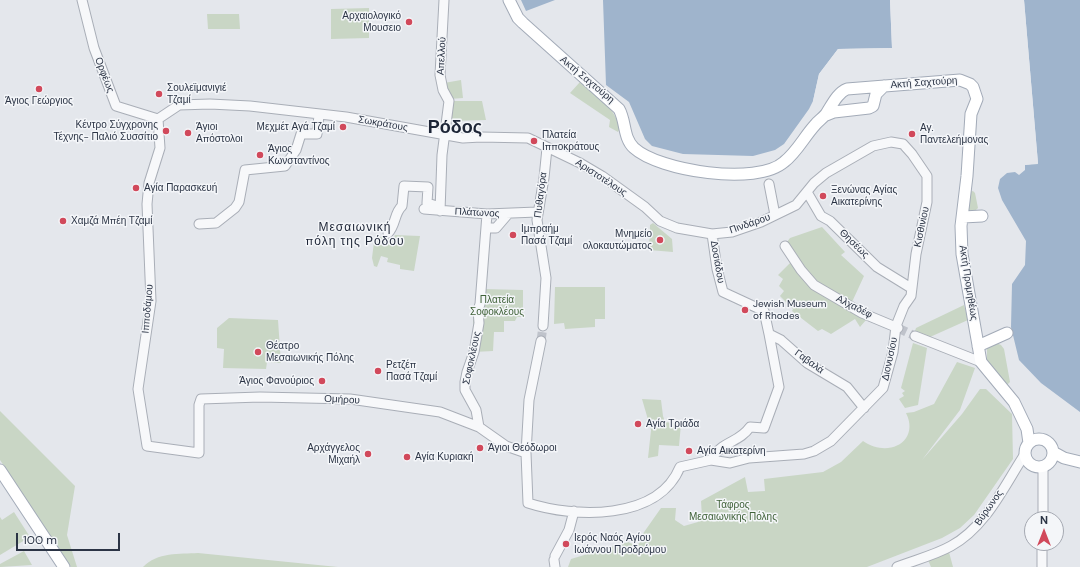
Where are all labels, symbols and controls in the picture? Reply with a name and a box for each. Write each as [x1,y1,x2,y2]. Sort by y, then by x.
place label: Αρχαιολογικό Μουσειο [342,10,401,34]
marker: Αρχαιολογικό Μουσειο [404,17,414,27]
street label: Απελλού [435,36,449,76]
street label: Ακτή Σαχτούρη [557,54,617,106]
street label: Ορφέως [92,56,116,94]
street label: Ακτή Σαχτούρη [890,75,958,91]
place label: Σουλεϊμανιγιέ Τζαμί [167,82,226,106]
marker: Άγιος Γεώργιος [34,84,44,94]
marker: Σουλεϊμανιγιέ Τζαμί [154,89,164,99]
place label: Άγιος Γεώργιος [5,95,73,107]
street label: Σωκράτους [357,114,409,134]
district label: Ρόδος [428,117,482,139]
place label: Κέντρο Σύγχρονης Τέχνης- Παλιό Συσσίτιο [53,119,158,142]
place label: Άγιοι Απόστολοι [196,121,243,144]
place label: Μεχμέτ Αγά Τζαμί [257,121,335,133]
marker: Μεχμέτ Αγά Τζαμί [338,122,348,132]
place label: Αγ. Παντελεήμονας [920,122,988,146]
marker: Κέντρο Σύγχρονης Τέχνης- Παλιό Συσσίτιο [161,126,171,136]
marker: Άγιοι Απόστολοι [183,128,193,138]
place label: Πλατεία Ιπποκράτους [542,129,599,152]
marker: Αγ. Παντελεήμονας [907,129,917,139]
marker: Πλατεία Ιπποκράτους [529,136,539,146]
place label: Άγιος Κωνσταντίνος [268,143,330,166]
marker: Άγιος Κωνσταντίνος [255,150,265,160]
street label: Αριστοτέλους [573,157,629,199]
street label: Πυθαγόρα [532,171,550,219]
place label: Αγία Παρασκευή [144,182,217,194]
marker: Αγία Παρασκευή [131,183,141,193]
place label: Ξενώνας Αγίας Αικατερίνης [831,184,897,208]
marker: Ξενώνας Αγίας Αικατερίνης [818,191,828,201]
street label: Πλάτωνος [454,206,500,220]
street label: Κισθινίου [912,206,932,248]
street label: Πινδάρου [728,211,772,237]
place label: Χαμζά Μπέη Τζαμί [71,215,152,227]
marker: Χαμζά Μπέη Τζαμί [58,216,68,226]
district label: Μεσαιωνική πόλη της Ρόδου [305,221,405,249]
place label: Ιμπραήμ Πασά Τζαμί [521,223,572,246]
street label: Θησέως [837,227,871,261]
place label: Μνημείο ολοκαυτώματος [583,228,652,252]
marker: Ιμπραήμ Πασά Τζαμί [508,230,518,240]
marker: Μνημείο ολοκαυτώματος [655,235,665,245]
street label: Δοσιάδου [707,240,727,284]
street label: Ακτή Προμηθέως [956,244,980,322]
street label: Ιπποδάμου [140,284,156,334]
street label: Αλχαδέφ [834,293,874,321]
park label: Πλατεία Σοφοκλέους [470,294,524,318]
place label: Jewish Museum of Rhodes [753,298,826,322]
marker: Jewish Museum of Rhodes [740,305,750,315]
street label: Σοφοκλέους [461,330,483,386]
street label: Διονυσίου [880,336,900,382]
place label: Θέατρο Μεσαιωνικής Πόλης [266,340,354,364]
marker: Θέατρο Μεσαιωνικής Πόλης [253,347,263,357]
street label: Γαβαλά [792,347,826,377]
place label: Ρετζέπ Πασά Τζαμί [386,359,437,382]
marker: Ρετζέπ Πασά Τζαμί [373,366,383,376]
place label: Άγιος Φανούριος [239,375,314,387]
marker: Άγιος Φανούριος [317,376,327,386]
street label: Ομήρου [324,393,360,407]
place label: Αγία Τριάδα [646,418,699,430]
marker: Αγία Τριάδα [633,419,643,429]
place label: Αρχάγγελος Μιχαήλ [307,442,360,466]
place label: Άγιοι Θεόδωροι [488,442,557,454]
marker: Άγιοι Θεόδωροι [475,443,485,453]
place label: Αγία Αικατερίνη [697,445,766,457]
marker: Αγία Αικατερίνη [684,446,694,456]
marker: Αρχάγγελος Μιχαήλ [363,449,373,459]
place label: Αγία Κυριακή [415,451,474,463]
marker: Αγία Κυριακή [402,452,412,462]
street label: Βύρωνος [972,488,1006,528]
park label: Τάφρος Μεσαιωνικής Πόλης [689,499,777,522]
north arrow [1024,511,1064,551]
text: N [1040,513,1048,527]
scale bar [18,525,122,551]
text: 100 m [23,532,57,548]
place label: Ιερός Ναός Αγίου Ιωάννου Προδρόμου [574,532,666,556]
marker: Ιερός Ναός Αγίου Ιωάννου Προδρόμου [561,539,571,549]

